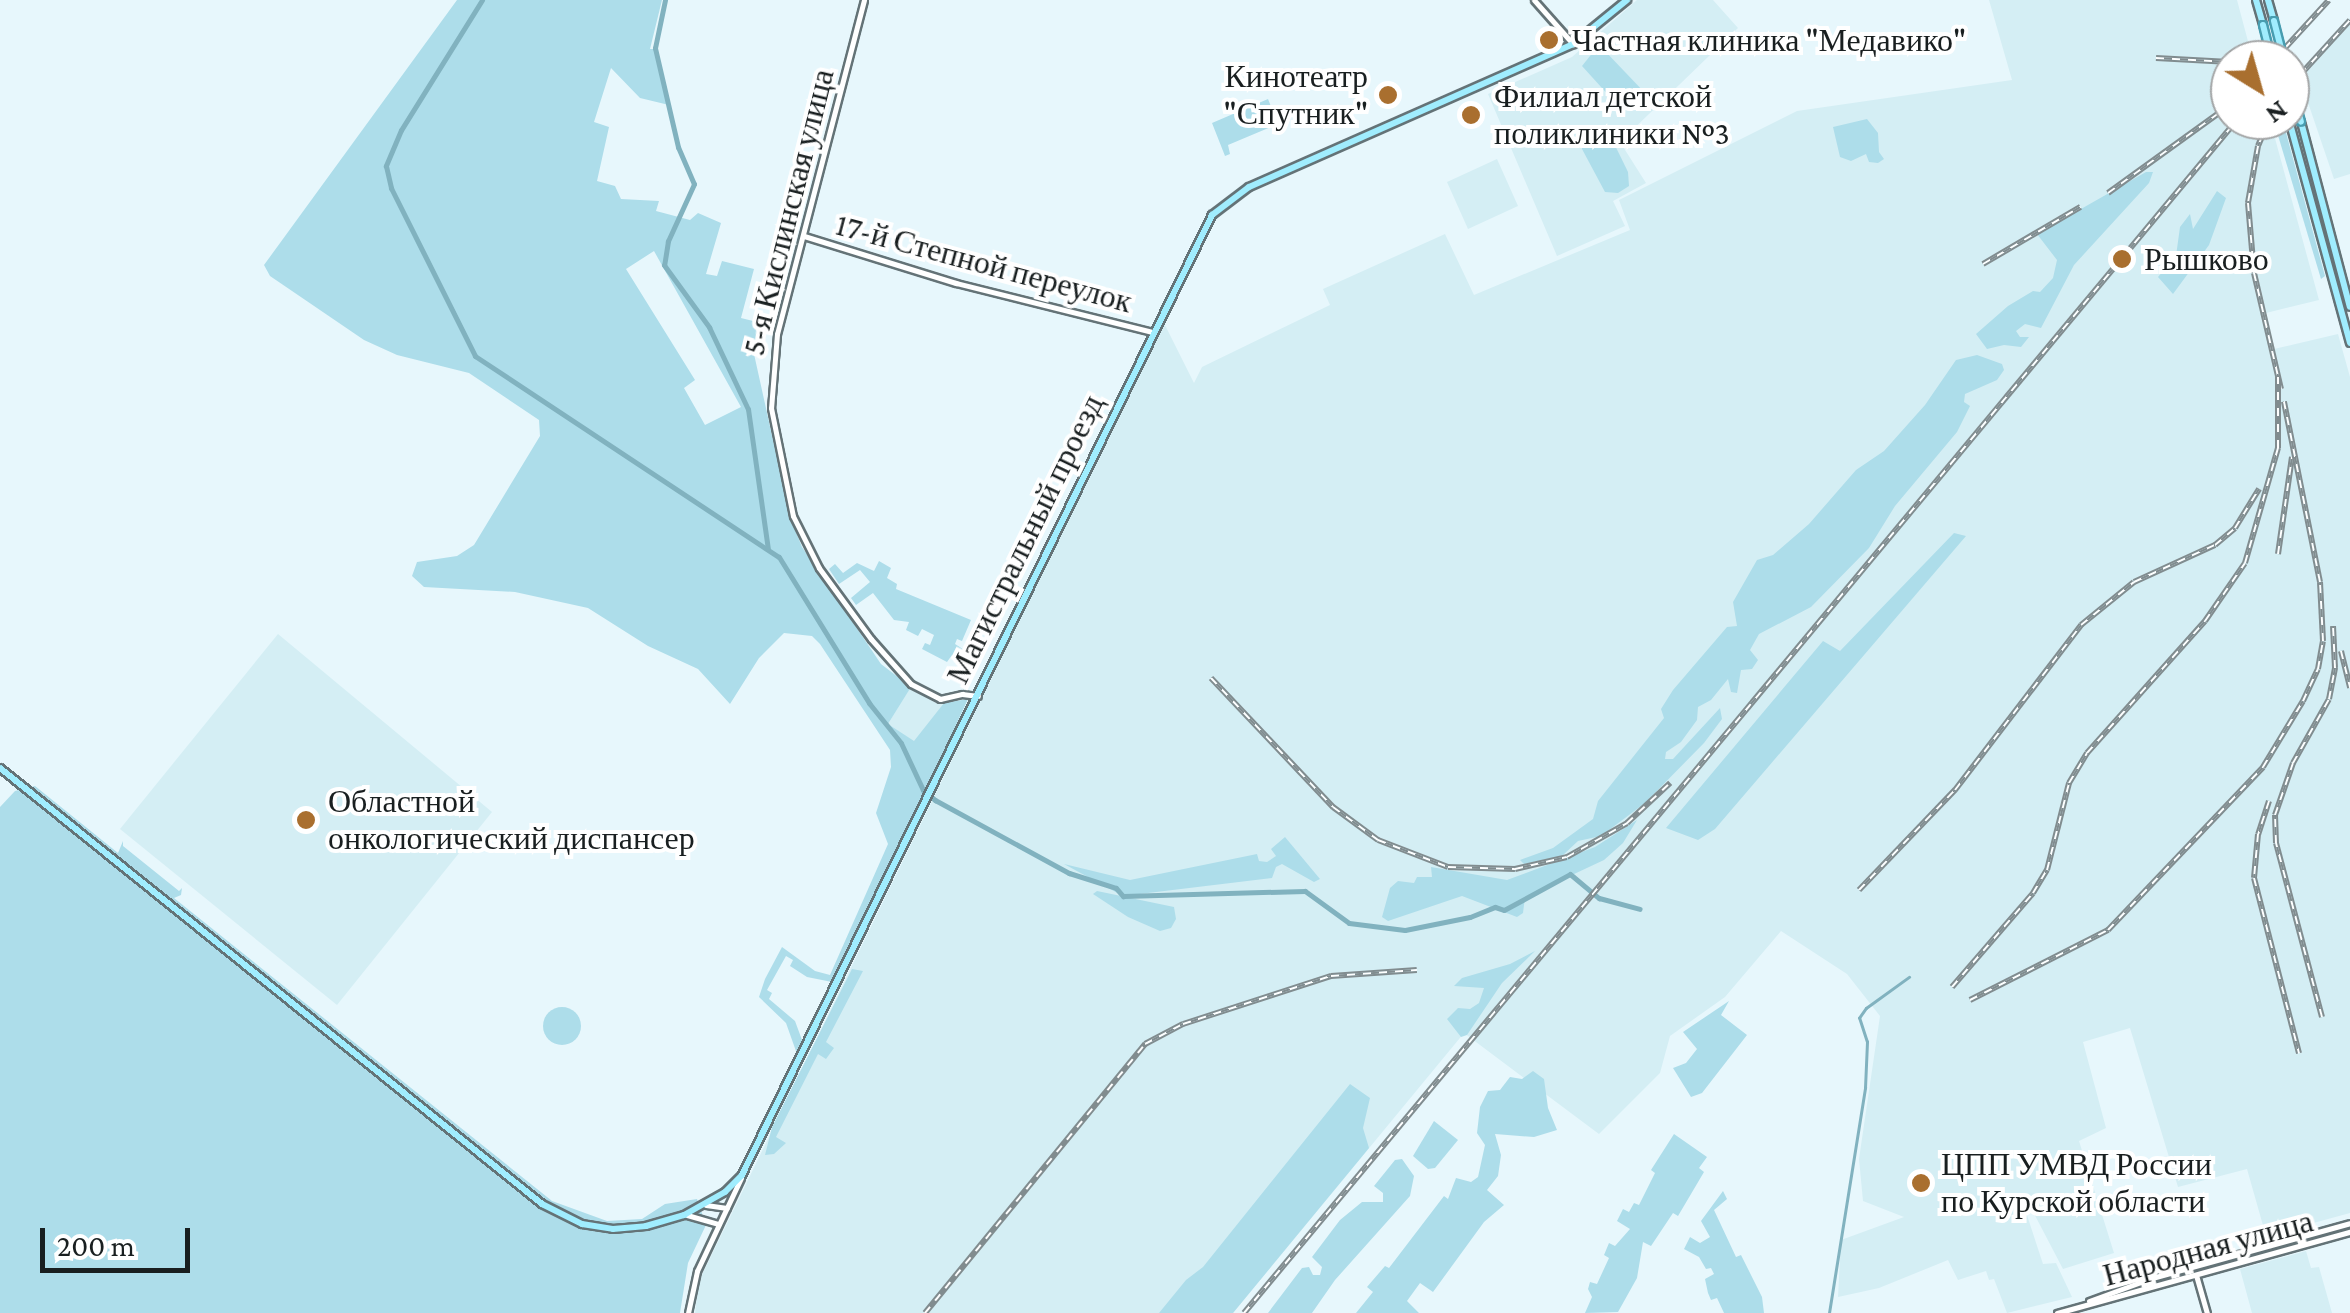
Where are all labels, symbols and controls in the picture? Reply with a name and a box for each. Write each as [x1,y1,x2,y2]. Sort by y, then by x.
place label: Частная клиника "Медавико" [1572,21,1966,59]
marker: Частная клиника "Медавико" [1536,27,1562,53]
north arrow [2210,40,2310,140]
place label: Кинотеатр "Спутник" [1224,58,1368,133]
street label: 5-я Кислинская улица [734,65,842,359]
place label: Филиал детской поликлиники №3 [1494,78,1730,153]
marker: Кинотеатр "Спутник" [1377,84,1399,106]
text: N [2260,95,2294,131]
marker: Филиал детской поликлиники №3 [1458,102,1484,128]
street label: 17-й Степной переулок [832,205,1136,321]
place label: Рышково [2144,240,2269,278]
marker: Рышково [2109,246,2135,272]
street label: Магистральный проезд [938,388,1112,690]
place label: Областной онкологический диспансер [328,783,695,858]
marker: Областной онкологический диспансер [293,807,319,833]
place label: ЦПП УМВД России по Курской области [1941,1146,2212,1221]
marker: ЦПП УМВД России по Курской области [1910,1172,1932,1194]
street label: Народная улица [2099,1202,2317,1294]
scale bar [45,1208,195,1270]
text: 200 m [57,1229,135,1262]

